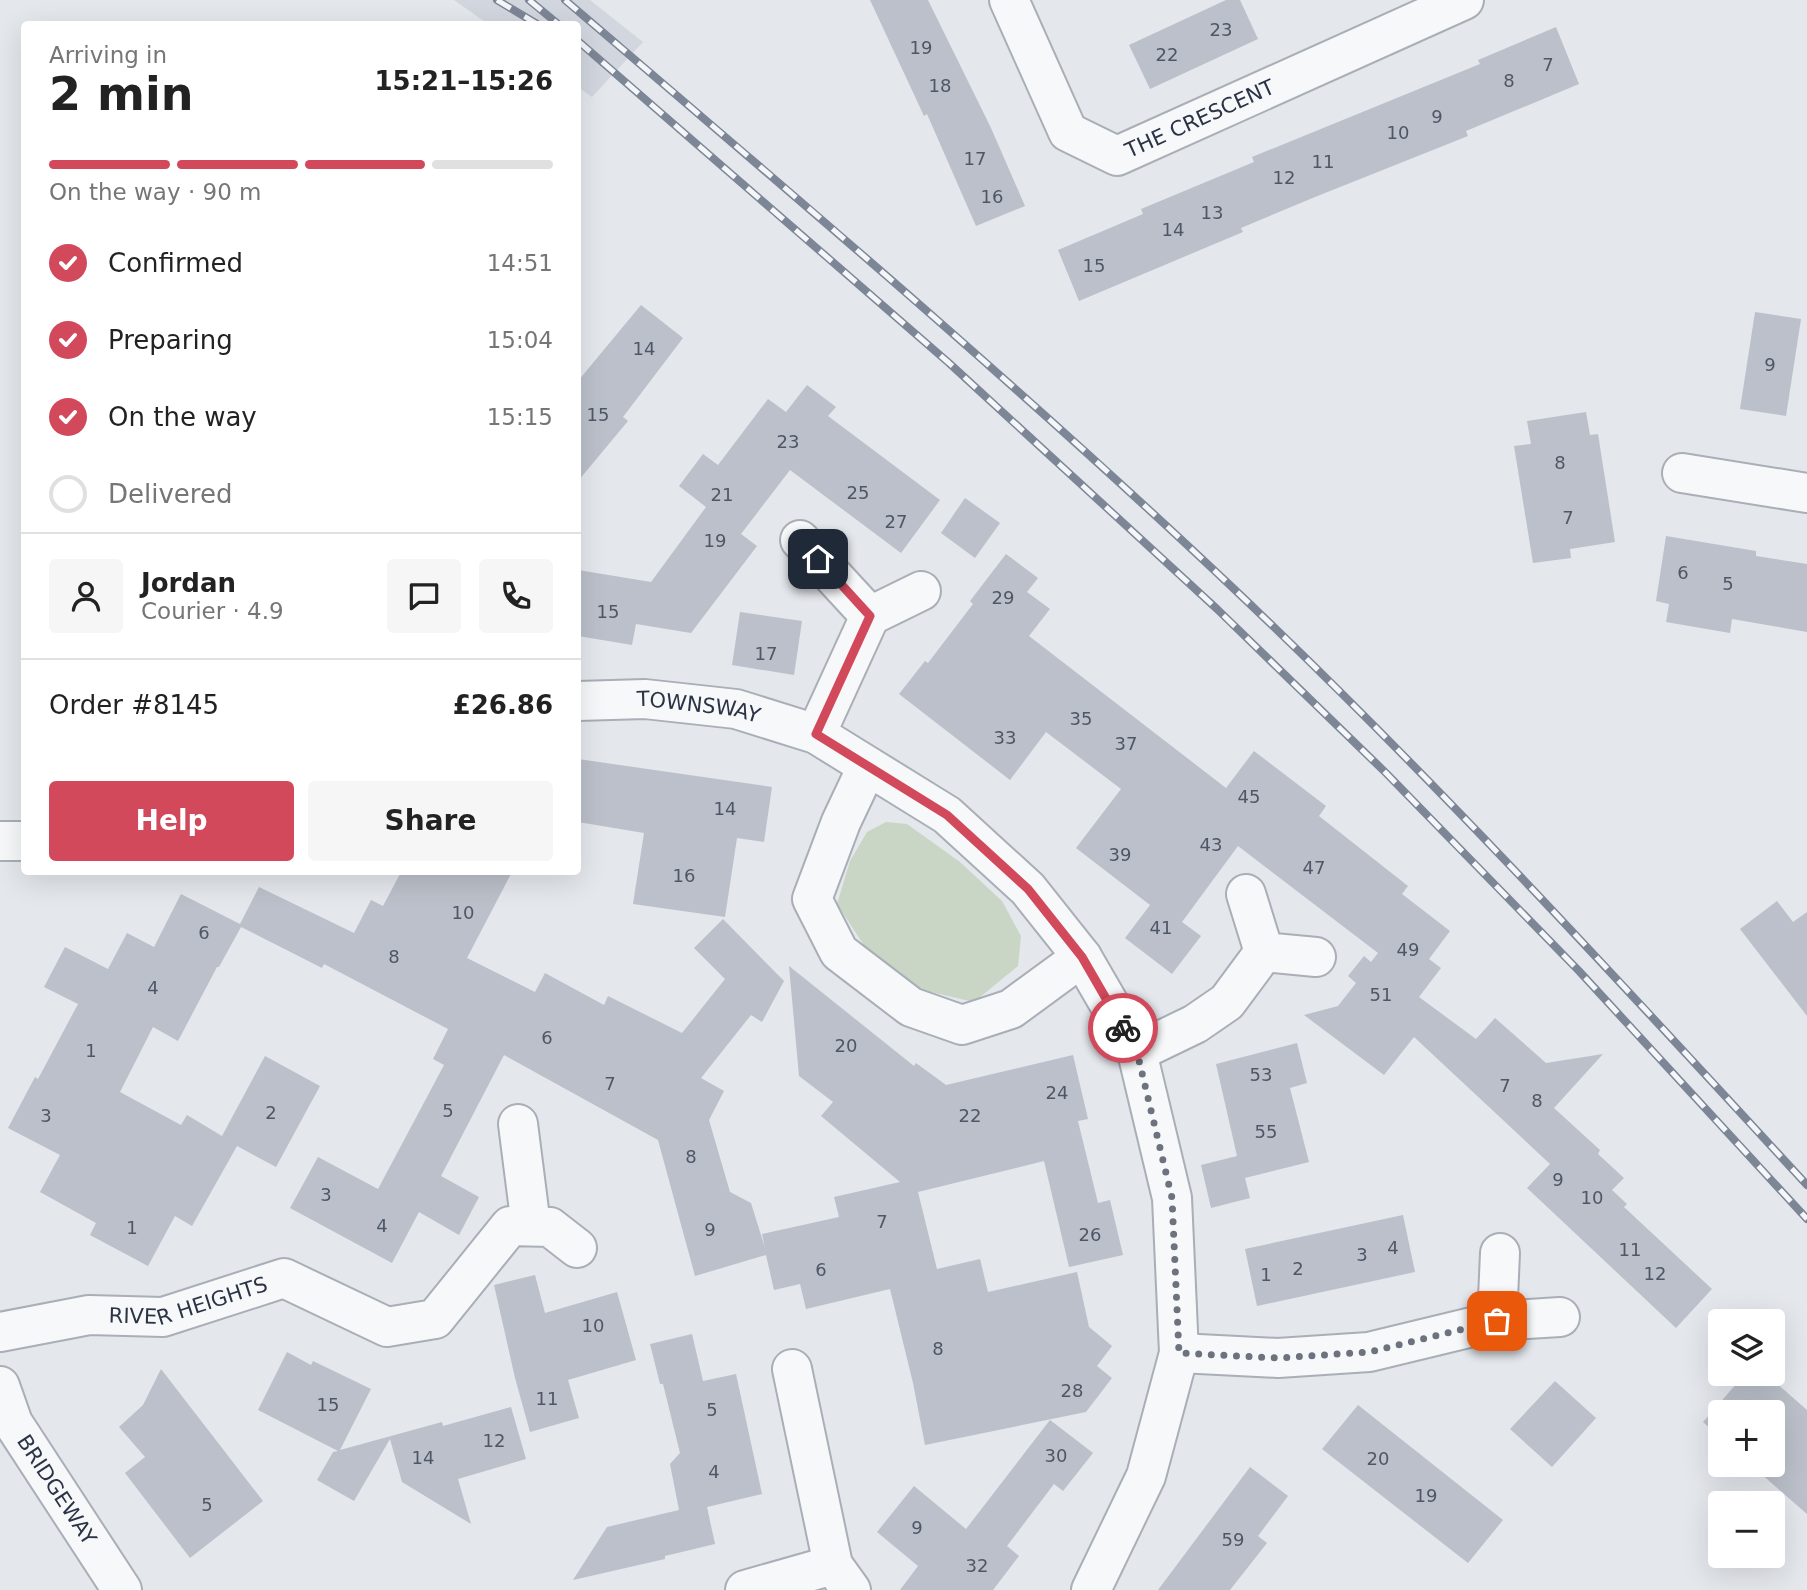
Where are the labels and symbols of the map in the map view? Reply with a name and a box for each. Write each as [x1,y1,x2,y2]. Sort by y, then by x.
house number: 23 [1210,19,1232,40]
house number: 19 [910,37,932,58]
house number: 22 [1156,44,1178,65]
house number: 7 [1542,54,1554,75]
house number: 8 [1503,70,1515,91]
house number: 18 [929,75,951,96]
street label: THE CRESCENT [1121,75,1278,163]
house number: 9 [1431,106,1443,127]
house number: 10 [1387,122,1409,143]
house number: 17 [964,148,986,169]
house number: 11 [1312,151,1334,172]
house number: 12 [1273,167,1295,188]
house number: 16 [981,186,1003,207]
house number: 13 [1201,202,1223,223]
house number: 14 [1162,219,1184,240]
house number: 15 [1083,255,1105,276]
house number: 14 [633,338,655,359]
house number: 9 [1764,354,1776,375]
house number: 15 [587,404,609,425]
house number: 23 [777,431,799,452]
house number: 8 [1554,452,1566,473]
house number: 25 [847,482,869,503]
house number: 21 [711,484,733,505]
house number: 7 [1562,507,1574,528]
house number: 27 [885,511,907,532]
pin [788,529,848,589]
house number: 19 [704,530,726,551]
house number: 6 [1677,562,1689,583]
house number: 5 [1722,573,1734,594]
house number: 29 [992,587,1014,608]
house number: 15 [597,601,619,622]
house number: 17 [755,643,777,664]
street label: TOWNSWAY [635,687,763,728]
house number: 35 [1070,708,1092,729]
house number: 33 [994,727,1016,748]
house number: 37 [1115,733,1137,754]
house number: 45 [1238,786,1260,807]
house number: 14 [714,798,736,819]
house number: 43 [1200,834,1222,855]
house number: 39 [1109,844,1131,865]
house number: 47 [1303,857,1325,878]
house number: 16 [673,865,695,886]
house number: 10 [452,902,474,923]
house number: 41 [1150,917,1172,938]
house number: 6 [198,922,210,943]
house number: 49 [1397,939,1419,960]
house number: 8 [388,946,400,967]
house number: 4 [147,977,159,998]
house number: 51 [1370,984,1392,1005]
courier [1088,993,1158,1063]
house number: 6 [541,1027,553,1048]
house number: 20 [835,1035,857,1056]
house number: 1 [85,1040,97,1061]
house number: 53 [1250,1064,1272,1085]
house number: 7 [604,1073,616,1094]
house number: 7 [1499,1075,1511,1096]
house number: 24 [1046,1082,1068,1103]
house number: 8 [1531,1090,1543,1111]
house number: 5 [442,1100,454,1121]
house number: 2 [265,1102,277,1123]
house number: 3 [40,1105,52,1126]
house number: 22 [959,1105,981,1126]
house number: 55 [1255,1121,1277,1142]
house number: 8 [685,1146,697,1167]
house number: 9 [1552,1169,1564,1190]
house number: 3 [320,1184,332,1205]
house number: 10 [1581,1187,1603,1208]
house number: 7 [876,1211,888,1232]
house number: 4 [376,1215,388,1236]
house number: 1 [126,1217,138,1238]
house number: 9 [704,1219,716,1240]
house number: 26 [1079,1224,1101,1245]
house number: 4 [1387,1237,1399,1258]
house number: 11 [1619,1239,1641,1260]
house number: 3 [1356,1244,1368,1265]
house number: 2 [1292,1258,1304,1279]
house number: 6 [815,1259,827,1280]
house number: 12 [1644,1263,1666,1284]
house number: 1 [1260,1264,1272,1285]
street label: RIVER HEIGHTS [108,1272,270,1330]
pin [1467,1291,1527,1351]
house number: 10 [582,1315,604,1336]
house number: 8 [932,1338,944,1359]
house number: 28 [1061,1380,1083,1401]
house number: 11 [536,1388,558,1409]
house number: 15 [317,1394,339,1415]
house number: 5 [706,1399,718,1420]
street label: BRIDGEWAY [12,1430,101,1549]
house number: 12 [483,1430,505,1451]
house number: 30 [1045,1445,1067,1466]
house number: 14 [412,1447,434,1468]
house number: 20 [1367,1448,1389,1469]
house number: 4 [708,1461,720,1482]
house number: 19 [1415,1485,1437,1506]
house number: 5 [201,1494,213,1515]
house number: 9 [911,1517,923,1538]
house number: 59 [1222,1529,1244,1550]
house number: 32 [966,1555,988,1576]

